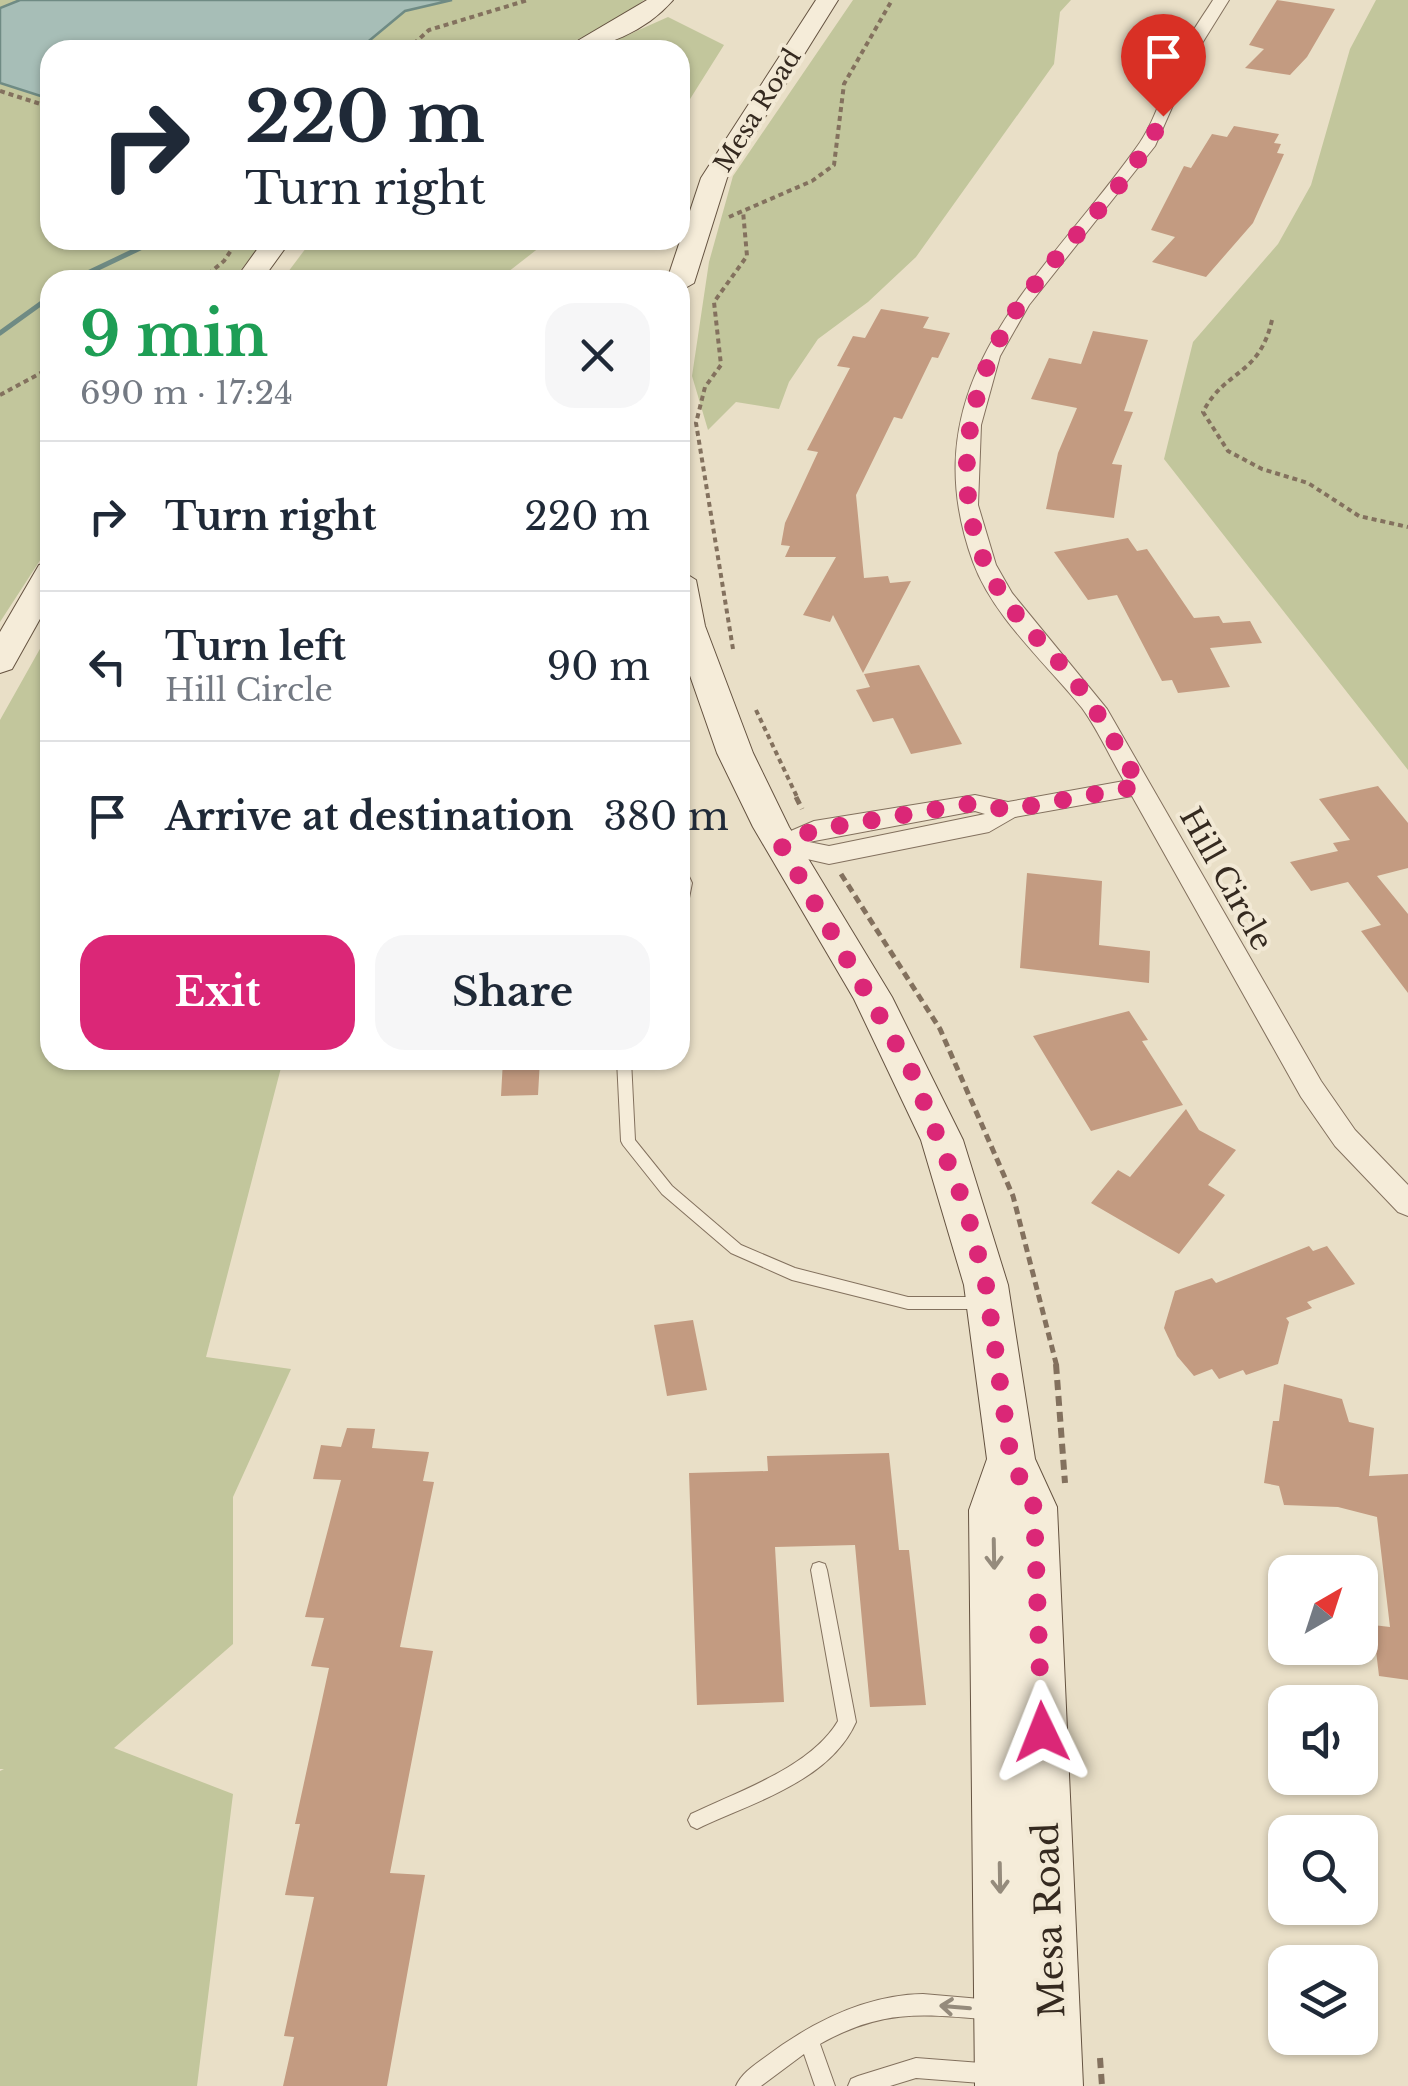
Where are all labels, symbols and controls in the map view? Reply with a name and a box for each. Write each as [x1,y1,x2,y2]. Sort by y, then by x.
pin [1121,14,1206,117]
icon: arrive [1136,29,1191,84]
street label: Mesa Road [707,43,808,178]
text: 220 m [245,74,485,161]
icon: right [80,80,210,210]
text: Turn right [245,160,486,216]
text: 9 min [80,298,268,372]
button: close [545,303,650,408]
text: 690 m · 17:24 [80,373,293,413]
icon: right [80,489,135,544]
text: Turn right [165,493,376,540]
text: 220 m [524,493,650,540]
text: Turn left [165,623,346,670]
icon: left [80,639,135,694]
text: 90 m [547,643,650,690]
text: Hill Circle [165,670,333,710]
icon: arrive [80,789,135,844]
text: Arrive at destination [165,793,574,840]
text: 380 m [604,793,729,840]
street label: Hill Circle [1172,801,1281,957]
button: Exit [80,935,355,1050]
button: Share [375,935,650,1050]
one-way arrow [985,1537,1004,1569]
north arrow [1268,1555,1378,1665]
map controls [1268,1555,1378,2055]
position arrow [990,1680,1094,1784]
button: sound [1268,1685,1378,1795]
button: search [1268,1815,1378,1925]
street label: Mesa Road [1024,1822,1073,2018]
one-way arrow [990,1862,1010,1894]
button: layers [1268,1945,1378,2055]
one-way arrow [940,1998,972,2017]

